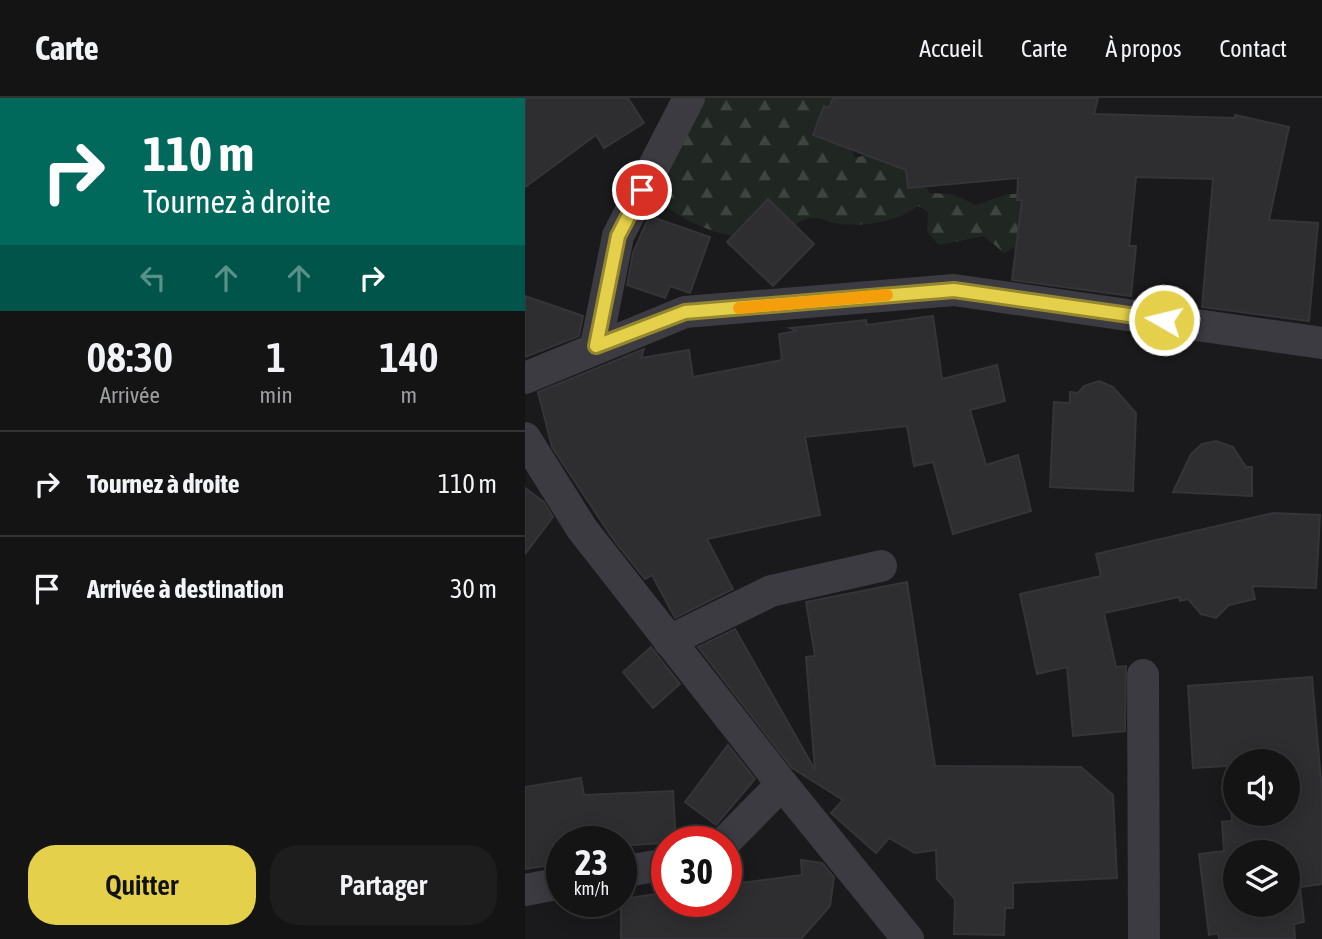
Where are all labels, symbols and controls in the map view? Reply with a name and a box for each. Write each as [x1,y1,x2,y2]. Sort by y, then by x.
text: Carte [35,29,99,67]
text: Accueil [919,35,983,62]
text: Carte [1021,35,1067,62]
text: À propos [1105,35,1181,62]
text: Contact [1219,35,1287,62]
text: 110 m [143,125,254,181]
icon: right [28,126,119,217]
pin [612,160,672,220]
icon: arrive [623,171,661,209]
text: Tournez à droite [143,183,331,220]
icon: left [134,259,172,297]
icon: ahead [207,259,245,297]
icon: ahead [280,259,318,297]
icon: right [353,259,391,297]
position arrow [1127,283,1201,357]
text: 08:30 [87,333,173,381]
text: 1 [266,333,286,381]
text: 140 [379,333,438,381]
text: Arrivée [100,382,160,408]
text: min [260,382,293,408]
text: m [401,382,417,408]
icon: right [28,465,66,503]
text: Tournez à droite [87,469,240,499]
text: 110 m [438,469,497,499]
icon: arrive [28,570,66,608]
text: Arrivée à destination [87,574,284,604]
text: 30 m [450,574,497,604]
map controls [1223,749,1300,917]
button: sound [1223,749,1300,826]
speed limit sign: 30 [651,826,742,917]
button: layers [1223,840,1300,917]
text: 23 [575,842,608,882]
button: Quitter [28,845,256,925]
button: Partager [270,845,497,925]
text: km/h [574,878,609,899]

